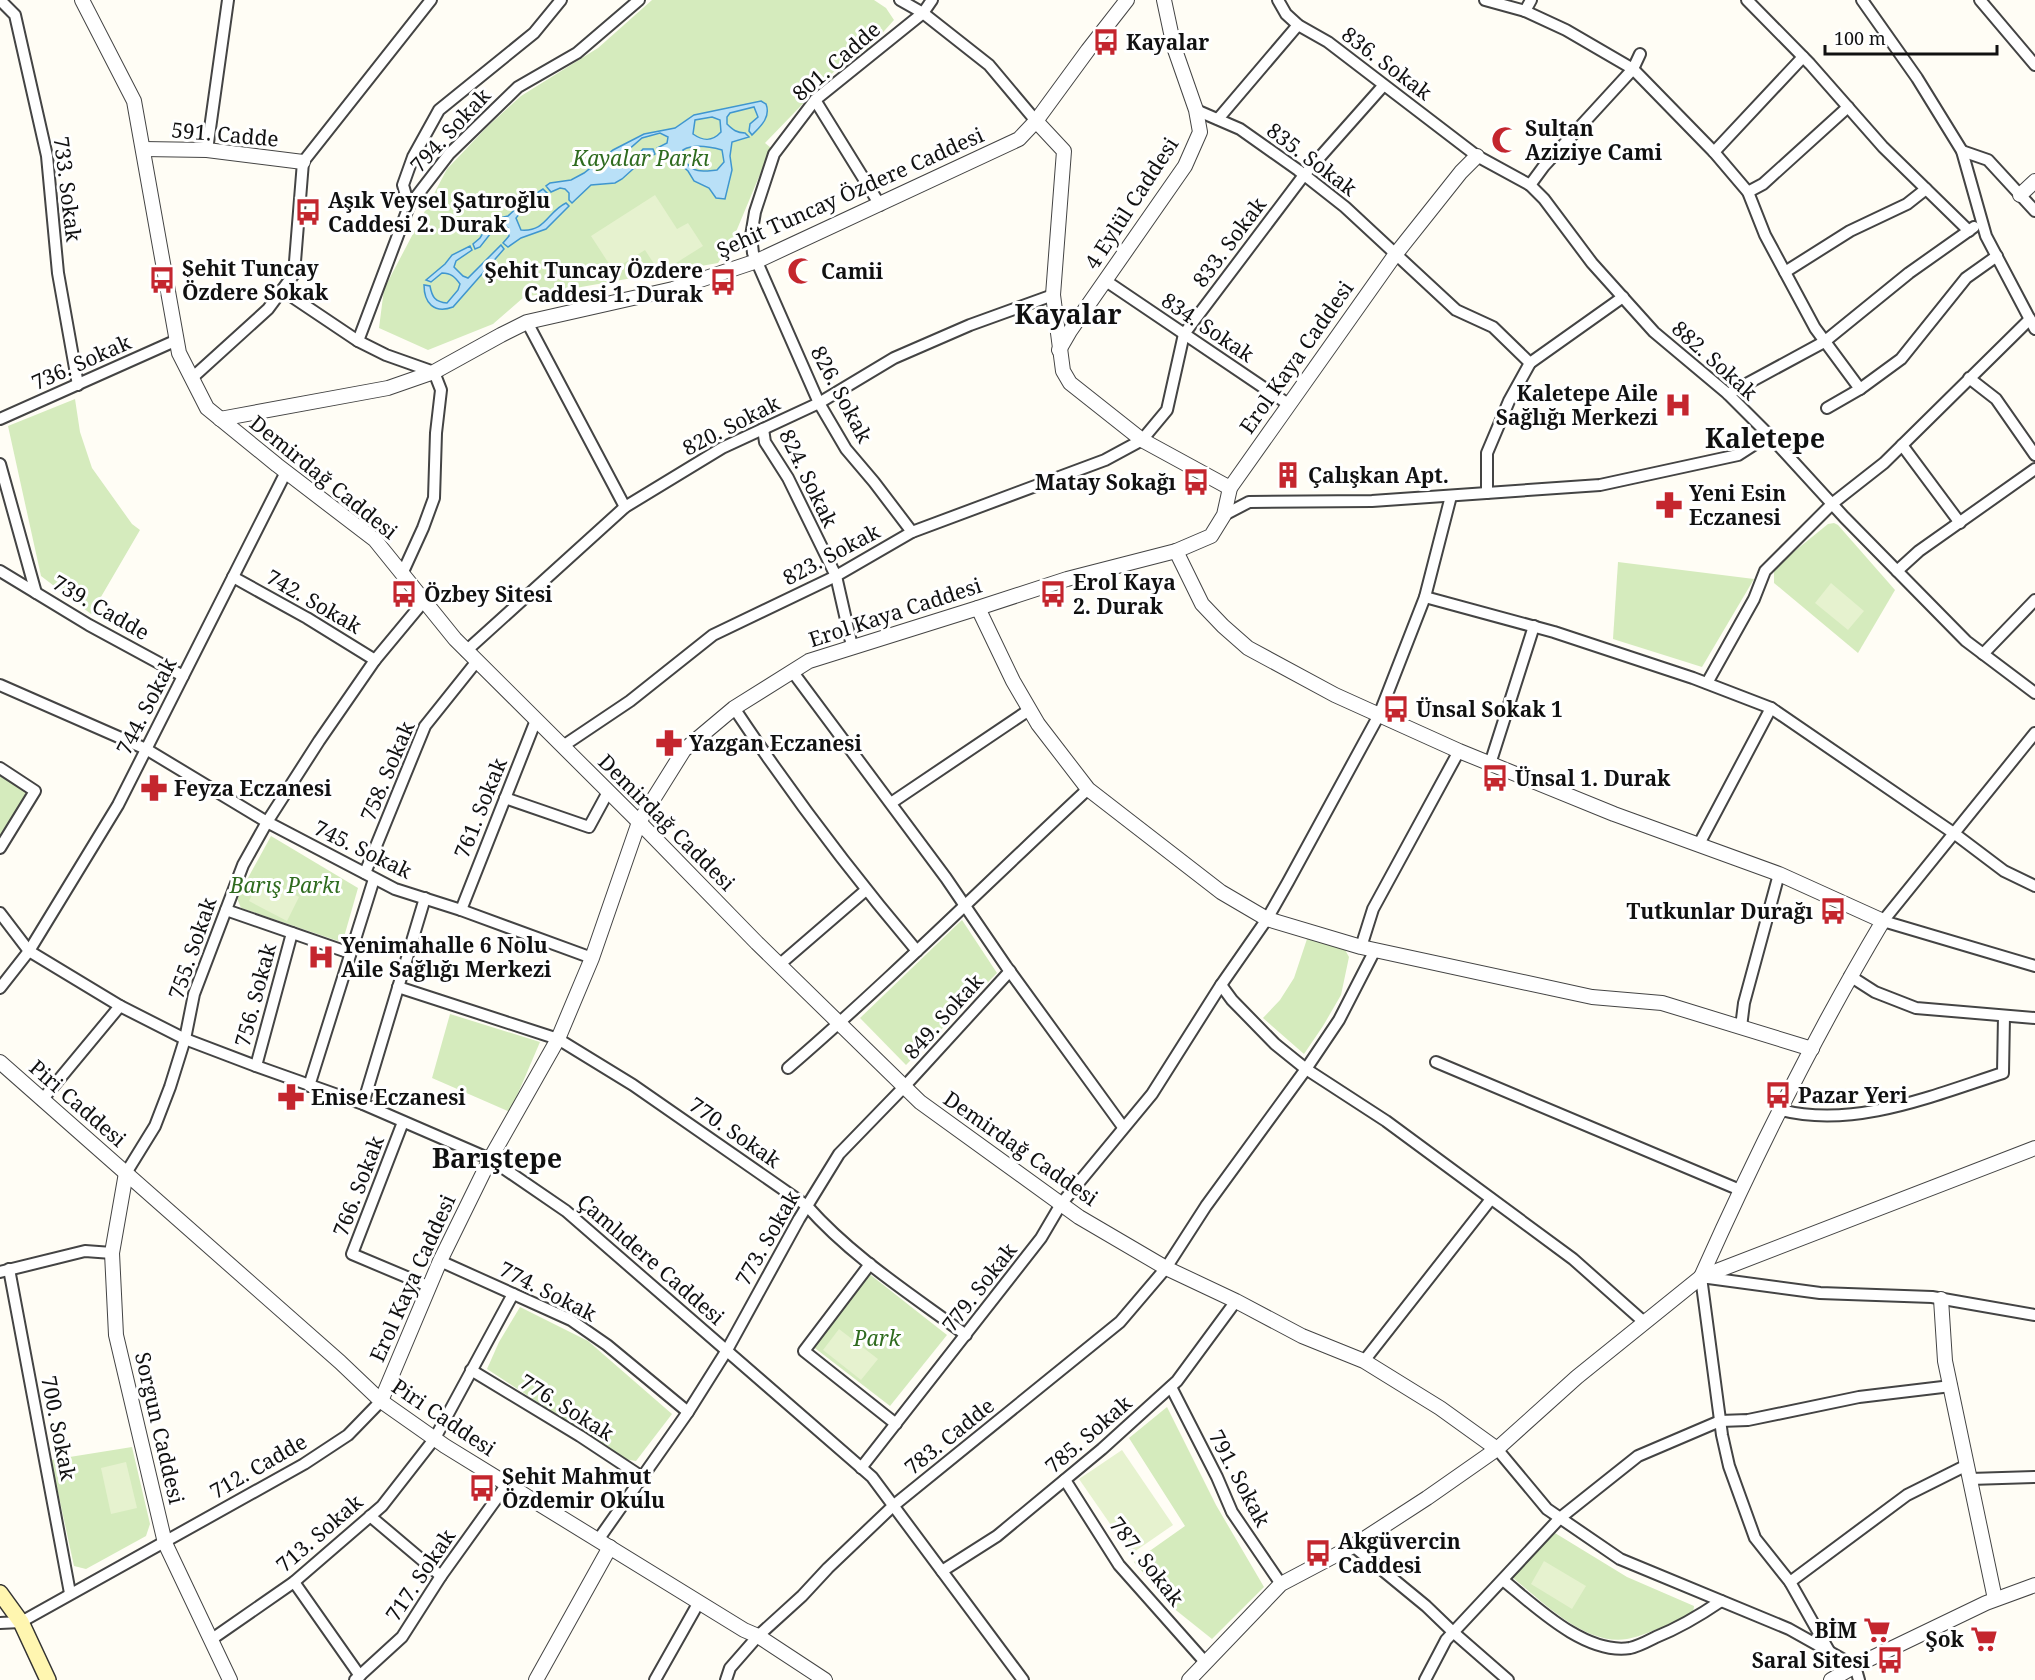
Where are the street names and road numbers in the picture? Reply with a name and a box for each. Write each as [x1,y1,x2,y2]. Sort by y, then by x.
street label: 801. Cadde [786,15,886,107]
street label: 836. Sokak [1336,20,1438,106]
street label: 794. Sokak [404,81,497,178]
street label: 591. Cadde [170,115,280,153]
street label: 835. Sokak [1261,116,1363,202]
street label: Şehit Tuncay Özdere Caddesi [712,120,988,264]
street label: 4 Eylül Caddesi [1078,131,1184,274]
street label: 733. Sokak [48,135,88,244]
street label: 833. Sokak [1186,191,1272,293]
street label: Erol Kaya Caddesi [1233,275,1359,439]
street label: 834. Sokak [1156,286,1260,369]
street label: 882. Sokak [1666,314,1764,406]
street label: 736. Sokak [27,327,136,396]
street label: 826. Sokak [805,341,880,448]
street label: 820. Sokak [677,388,785,462]
street label: Demirdağ Caddesi [244,409,404,545]
street label: 824. Sokak [773,424,845,532]
street label: 823. Sokak [778,516,885,591]
street label: 742. Sokak [261,562,367,640]
street label: 739. Cadde [47,568,155,646]
street label: Erol Kaya Caddesi [805,571,985,653]
street label: 744. Sokak [109,652,183,760]
street label: 758. Sokak [353,716,421,825]
street label: Demirdağ Caddesi [593,748,742,897]
street label: 761. Sokak [447,753,513,862]
street label: 745. Sokak [309,813,417,885]
street label: 755. Sokak [162,893,223,1003]
street label: 756. Sokak [228,940,282,1050]
street label: 849. Sokak [897,967,989,1065]
street label: Piri Caddesi [24,1053,132,1153]
street label: Demirdağ Caddesi [938,1084,1104,1212]
street label: 770. Sokak [684,1090,787,1174]
street label: 766. Sokak [326,1131,390,1240]
street label: 773. Sokak [728,1185,806,1291]
street label: Çamlıdere Caddesi [571,1187,731,1331]
street label: Erol Kaya Caddesi [363,1190,462,1366]
street label: 779. Sokak [935,1236,1023,1337]
street label: 774. Sokak [494,1254,602,1328]
street label: Sorgun Caddesi [129,1349,191,1507]
street label: 776. Sokak [515,1367,620,1447]
street label: Piri Caddesi [387,1372,502,1462]
street label: 700. Sokak [35,1373,83,1483]
street label: 785. Sokak [1039,1388,1138,1479]
street label: 783. Cadde [898,1391,1000,1481]
street label: 791. Sokak [1203,1425,1278,1532]
street label: 712. Cadde [204,1427,312,1505]
street label: 713. Sokak [270,1487,369,1578]
street label: 787. Sokak [1103,1511,1191,1612]
street label: 717. Sokak [379,1523,462,1627]

